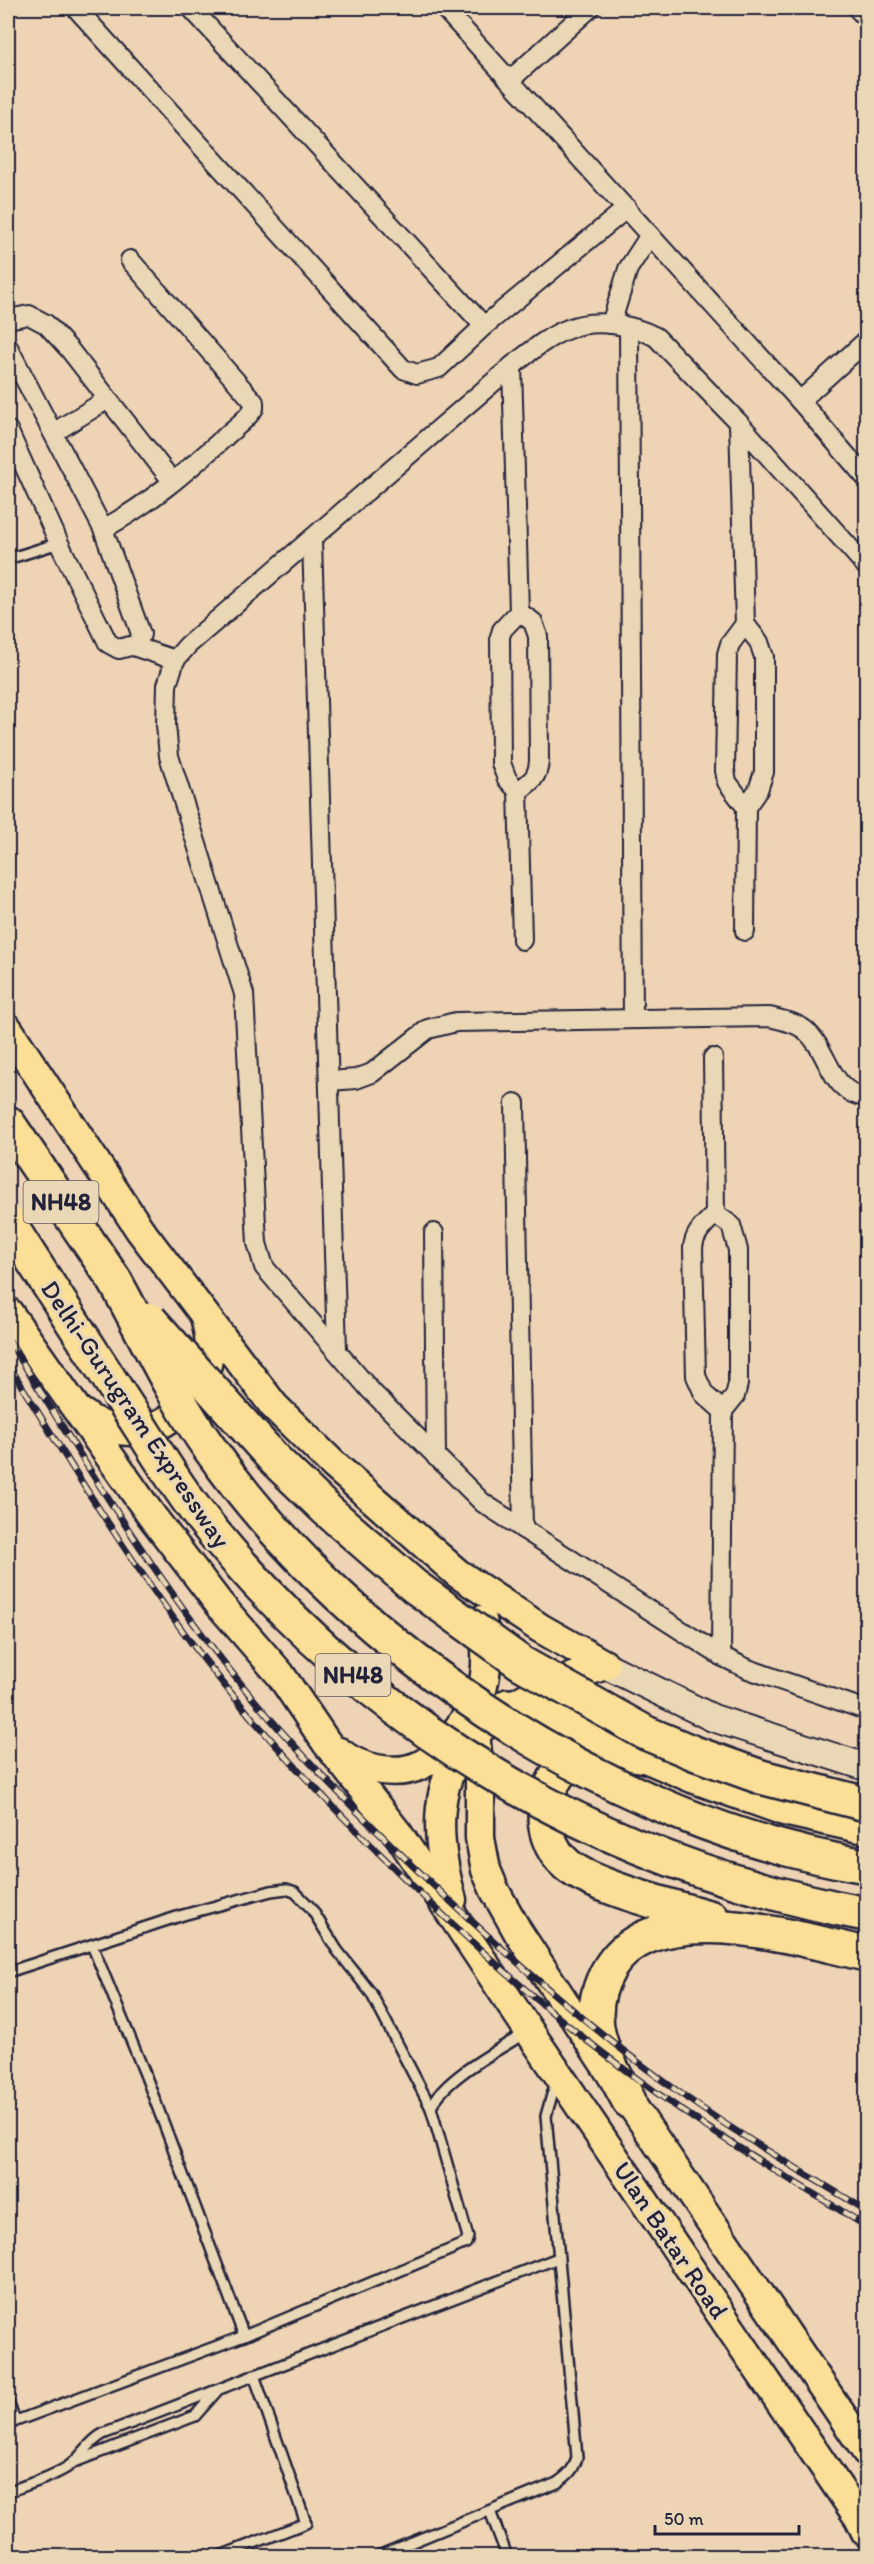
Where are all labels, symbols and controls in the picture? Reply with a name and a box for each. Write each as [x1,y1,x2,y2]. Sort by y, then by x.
road number: NH48 [23,1181,98,1223]
street label: Delhi-Gurugram Expressway [34,1274,238,1554]
road number: NH48 [316,1654,391,1696]
street label: Ulan Batar Road [607,2155,735,2325]
scale bar [655,2498,799,2536]
text: 50 m [664,2508,704,2530]

